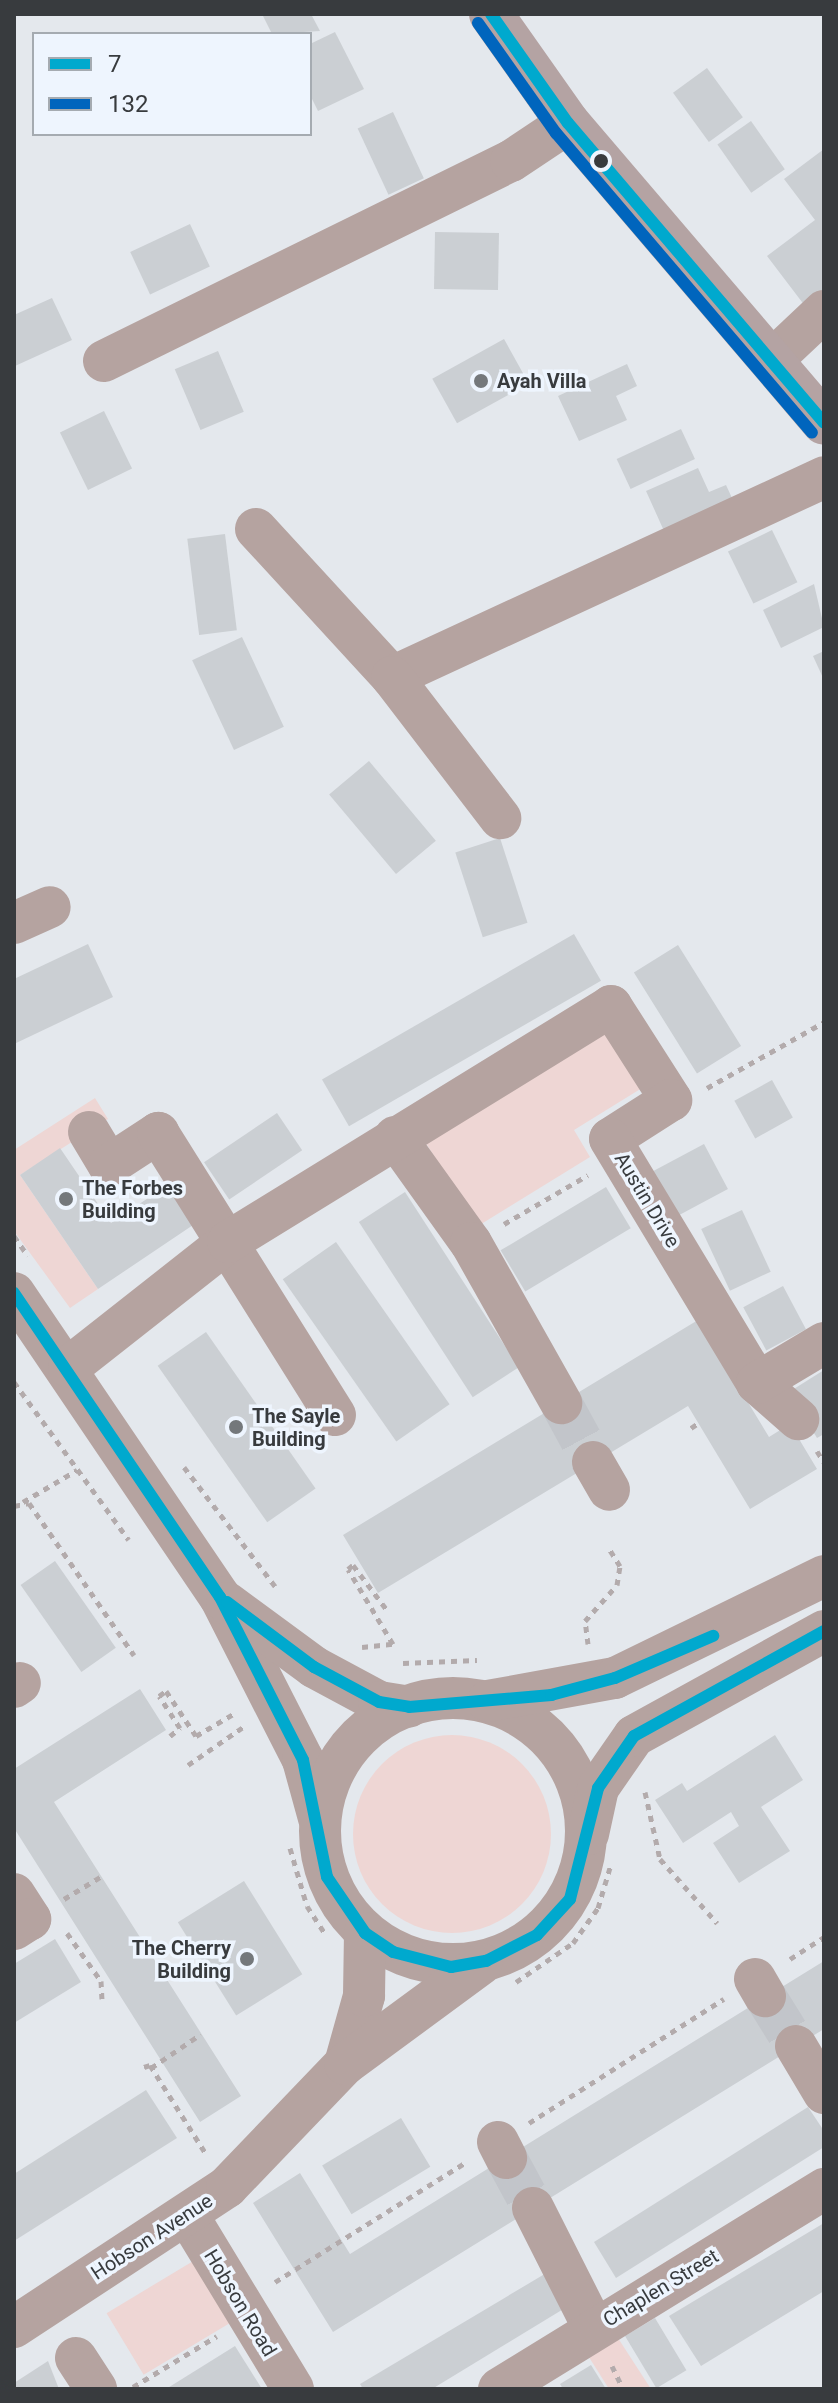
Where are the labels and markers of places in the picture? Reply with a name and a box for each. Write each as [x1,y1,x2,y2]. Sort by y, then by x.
unlabelled marker [593,153,609,169]
place label: Ayah Villa [497,369,586,393]
marker: Ayah Villa [472,372,490,390]
place label: The Forbes Building [82,1176,183,1223]
marker: The Forbes Building [57,1190,75,1208]
place label: The Sayle Building [252,1404,340,1451]
marker: The Sayle Building [227,1418,245,1436]
place label: The Cherry Building [132,1936,231,1983]
marker: The Cherry Building [238,1950,256,1968]

